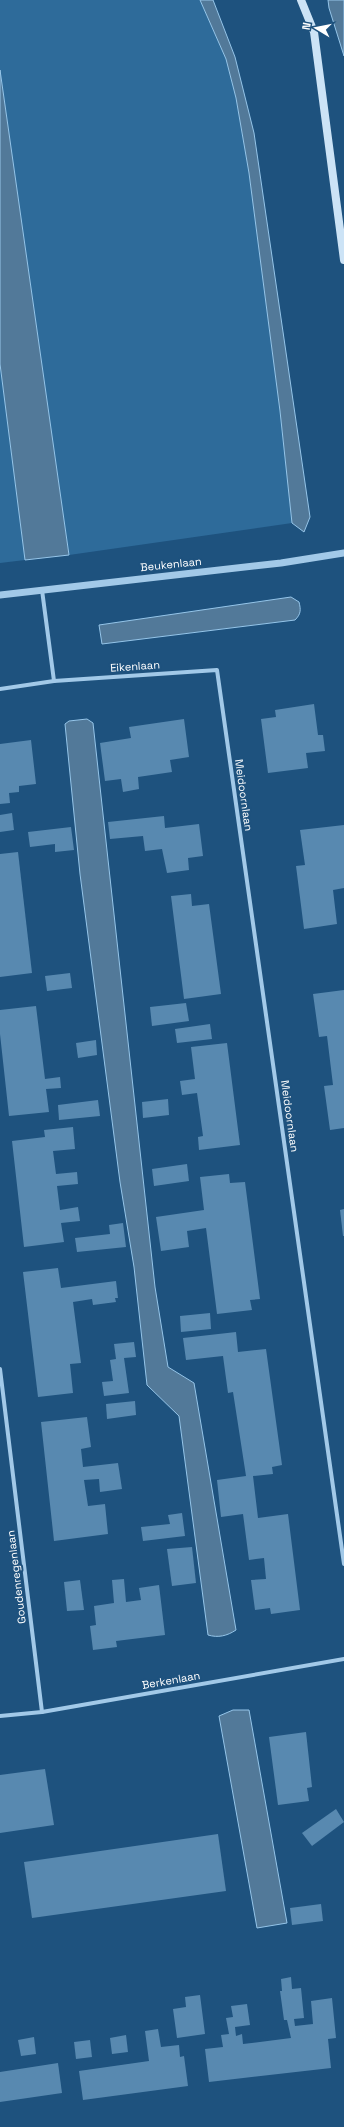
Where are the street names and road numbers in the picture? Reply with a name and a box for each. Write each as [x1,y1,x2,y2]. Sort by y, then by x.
street label: Beukenlaan [140,554,202,574]
street label: Eikenlaan [110,657,160,675]
street label: Meidoornlaan [232,758,256,832]
street label: Meidoornlaan [278,1079,302,1153]
street label: Goudenregenlaan [3,1529,29,1625]
street label: Berkenlaan [141,1668,201,1692]

